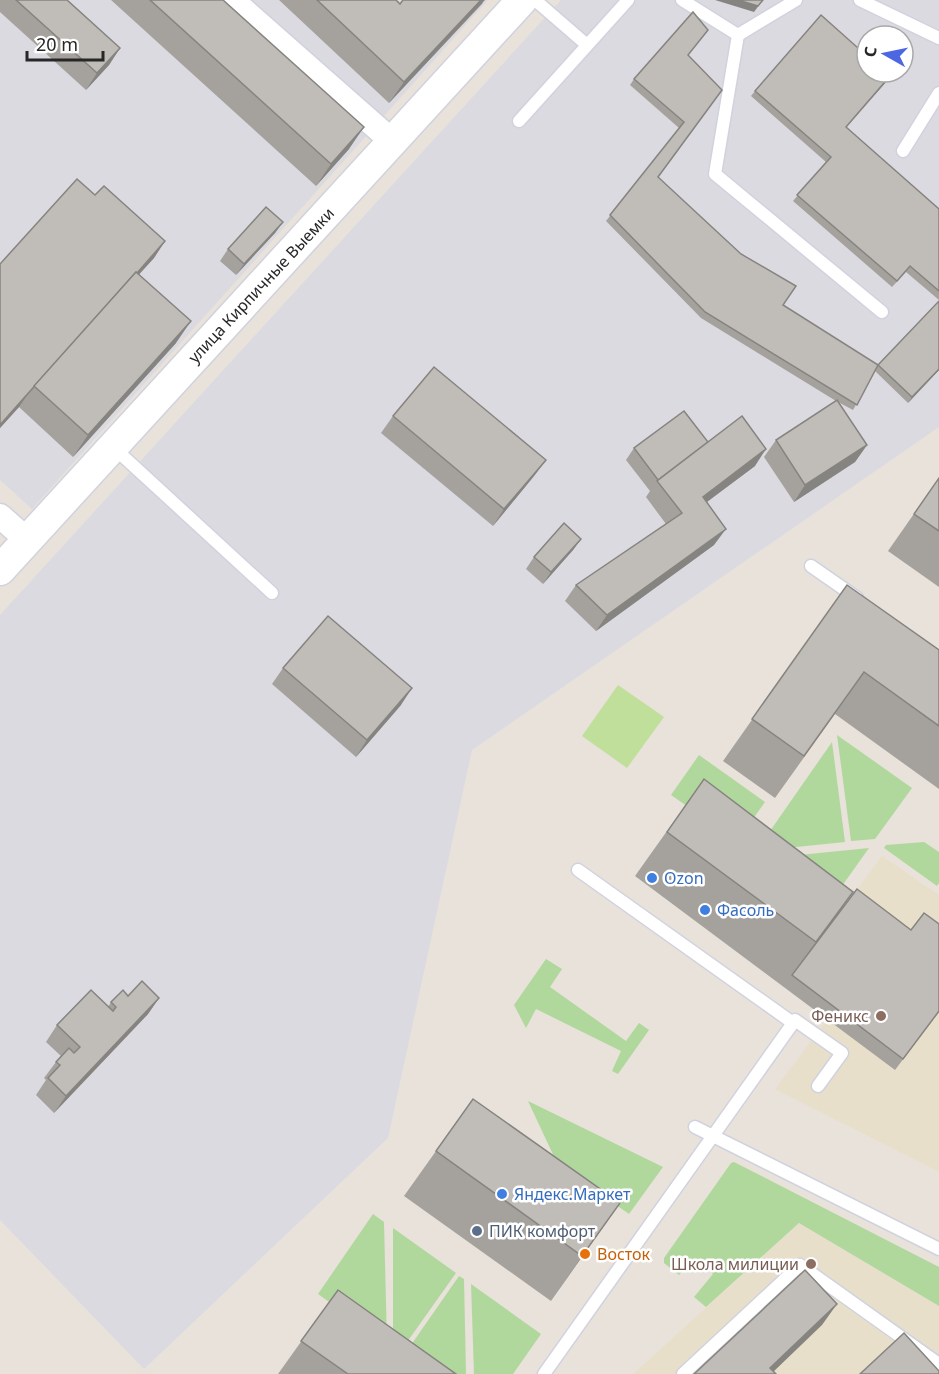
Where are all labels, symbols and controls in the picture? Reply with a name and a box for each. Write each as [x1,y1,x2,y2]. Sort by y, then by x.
scale bar [27,24,104,62]
north arrow [855,24,915,84]
text: 20 m [36,32,78,56]
text: С [859,45,882,58]
street label: улица Кирпичные Выемки [183,202,339,368]
place label: Ozon [664,867,704,889]
marker: Ozon [645,871,659,885]
place label: Фасоль [717,899,774,921]
marker: Фасоль [698,903,712,917]
place label: Феникс [811,1005,869,1027]
marker: Феникс [874,1009,888,1023]
place label: Яндекс.Маркет [514,1183,631,1205]
marker: Яндекс.Маркет [495,1187,509,1201]
place label: ПИК комфорт [489,1220,596,1242]
marker: ПИК комфорт [470,1224,484,1238]
place label: Восток [597,1243,651,1265]
marker: Восток [578,1247,592,1261]
place label: Школа милиции [671,1253,799,1275]
marker: Школа милиции [804,1257,818,1271]

